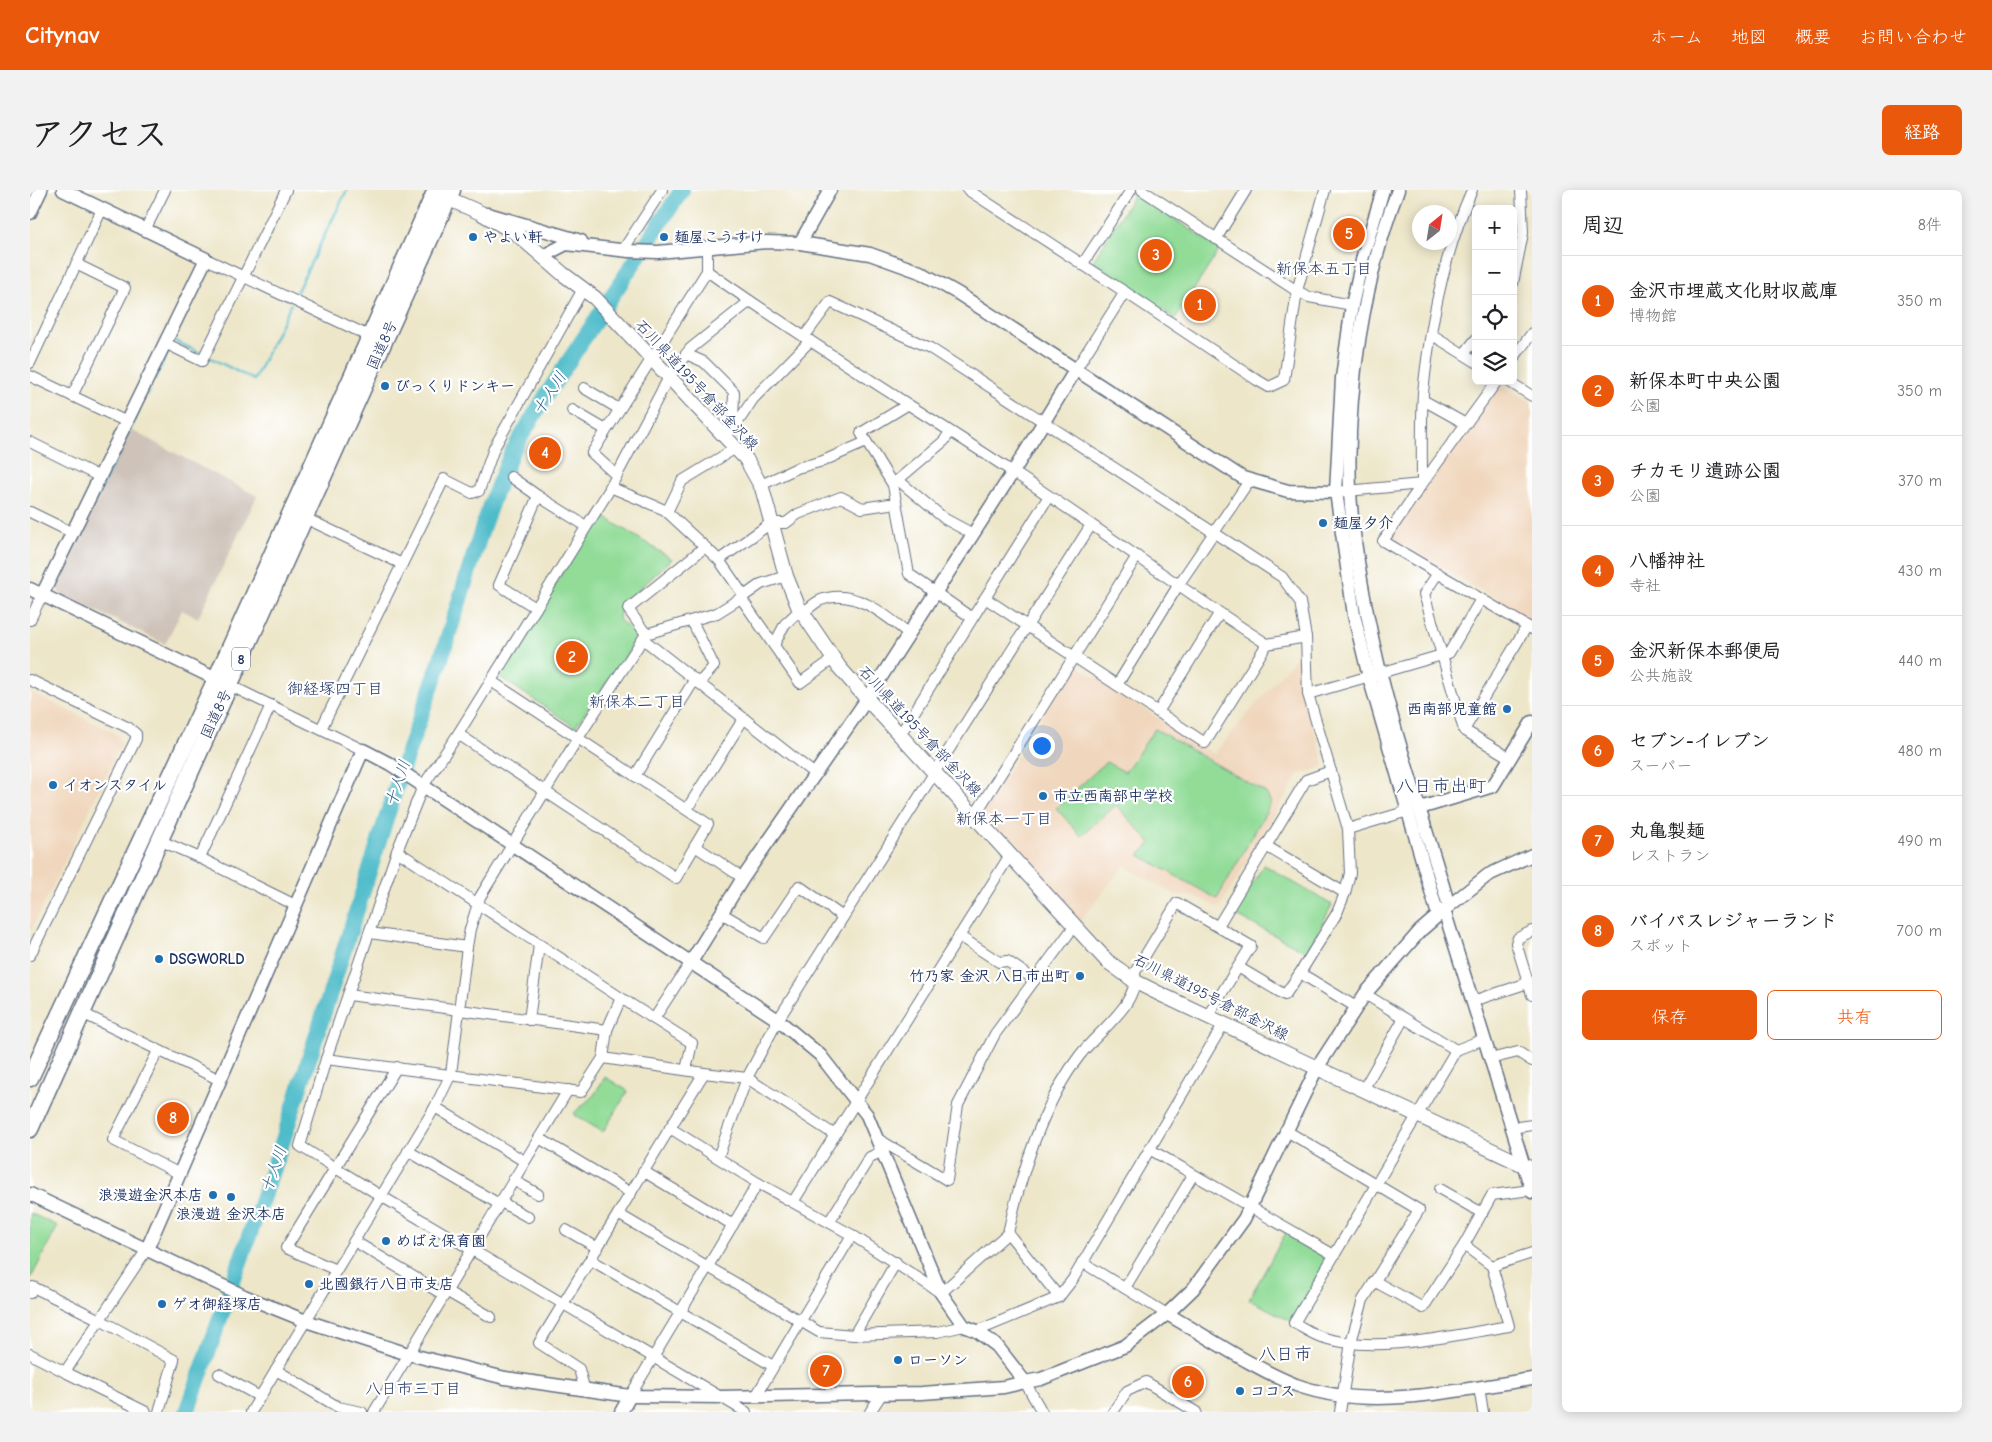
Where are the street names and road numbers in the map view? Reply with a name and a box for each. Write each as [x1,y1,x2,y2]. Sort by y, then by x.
street label: 石川県道195号倉部金沢線 [632,316,762,454]
street label: 国道8号 [363,317,401,373]
road number: 8 [232,648,250,670]
street label: 石川県道195号倉部金沢線 [855,662,985,800]
street label: 国道8号 [197,686,235,742]
street label: 石川県道195号倉部金沢線 [1130,950,1292,1044]

